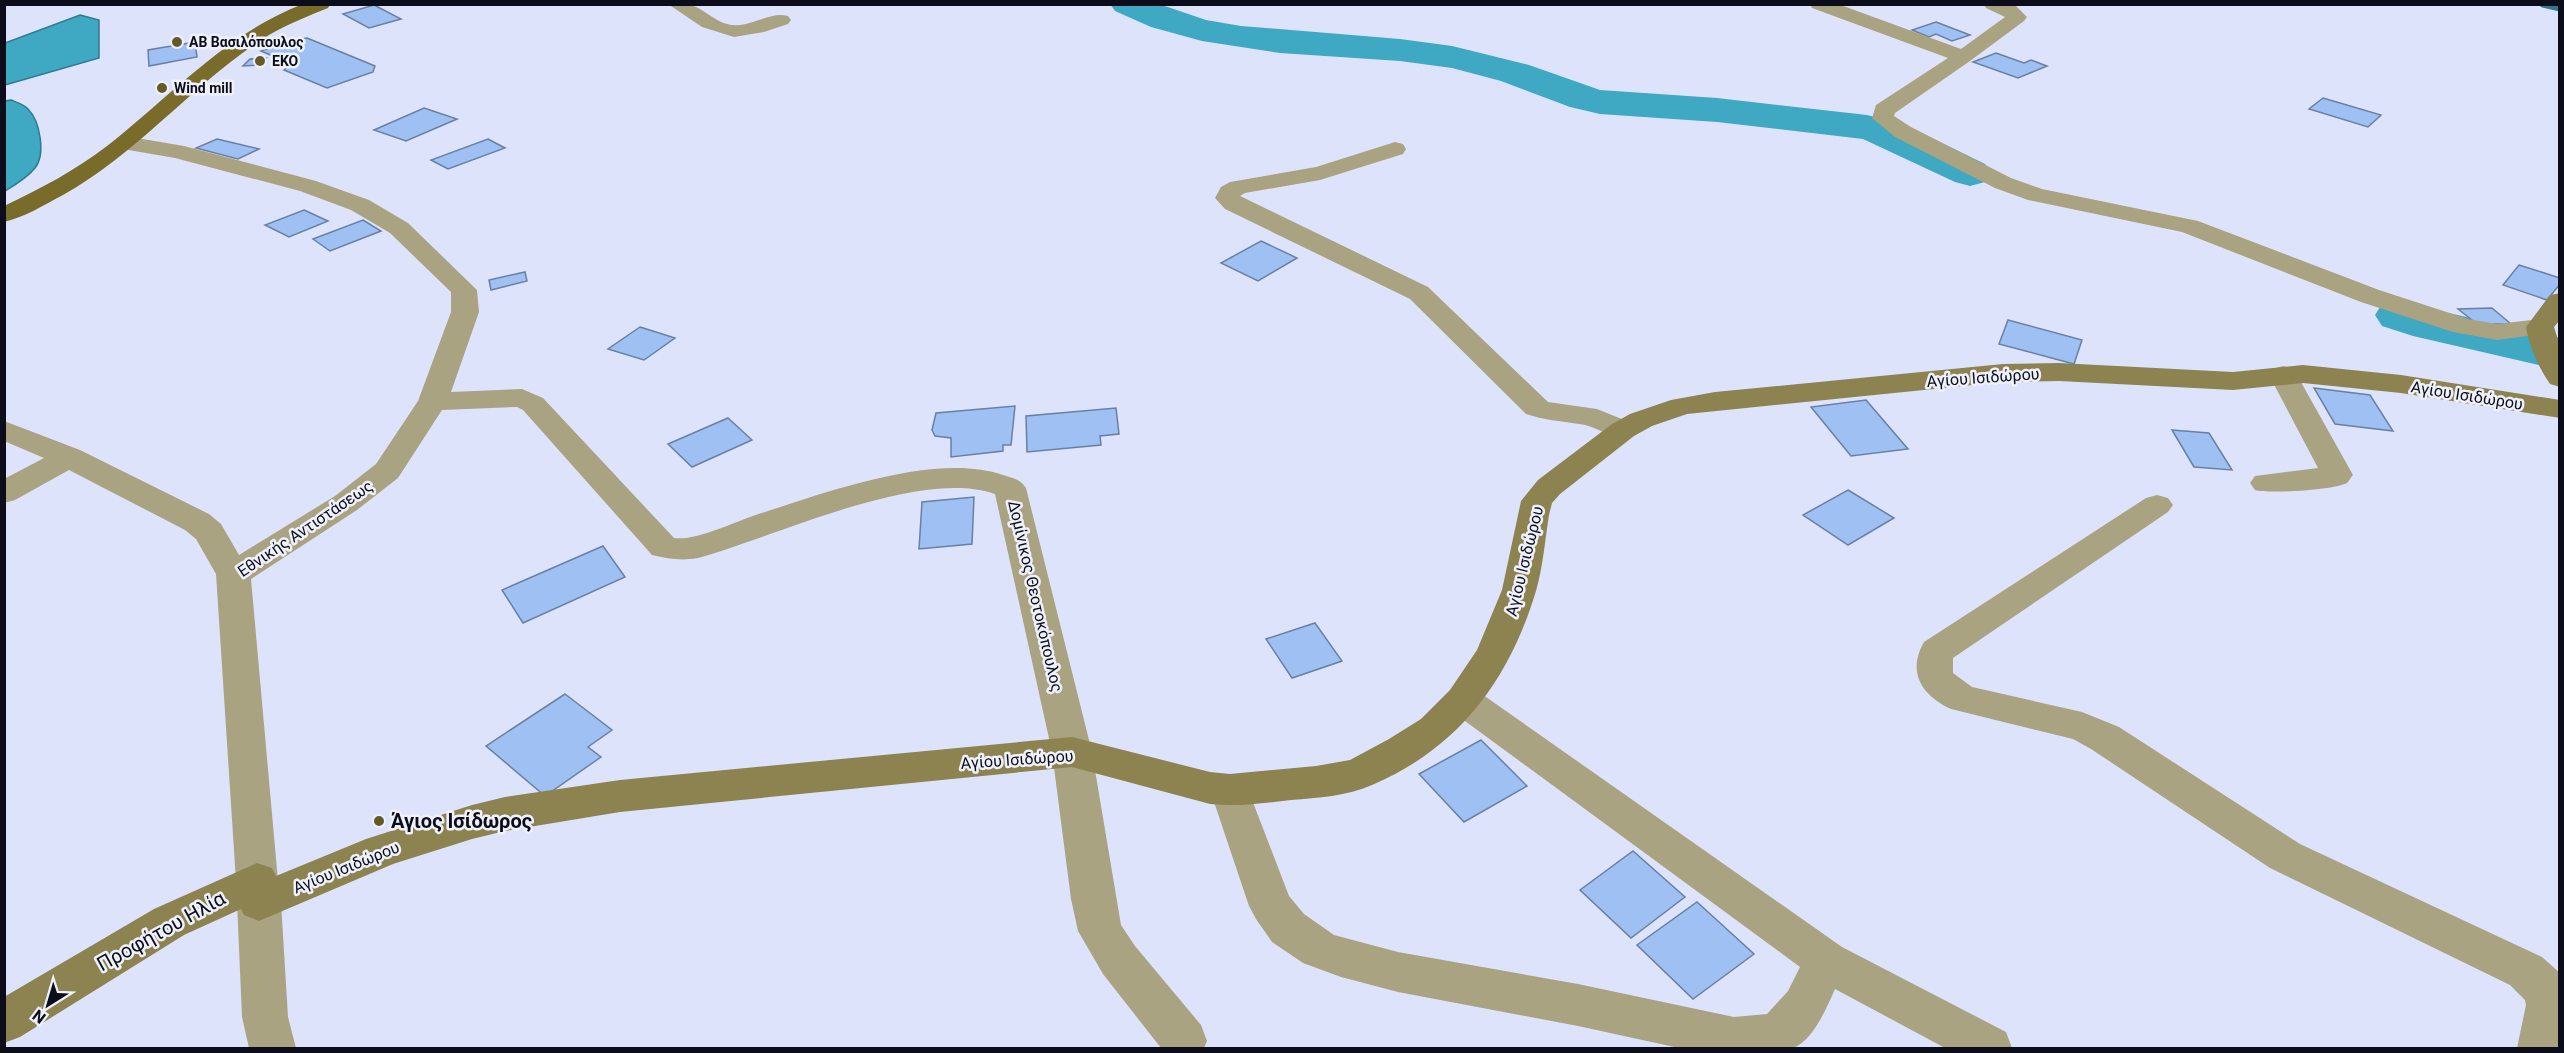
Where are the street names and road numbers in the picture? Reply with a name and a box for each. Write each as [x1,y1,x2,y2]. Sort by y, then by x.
street label: Αγίου Ισιδώρου [1926,364,2040,391]
street label: Αγίου Ισιδώρου [2410,377,2524,414]
street label: Εθνικής Αντιστάσεως [234,476,376,581]
street label: Δομίνικος Θεοτοκόπουλος [1004,499,1067,694]
street label: Αγίου Ισιδώρου [1502,504,1547,618]
street label: Αγίου Ισιδώρου [960,746,1074,773]
street label: Αγίου Ισιδώρου [290,838,402,897]
street label: Προφήτου Ηλία [93,885,230,976]

